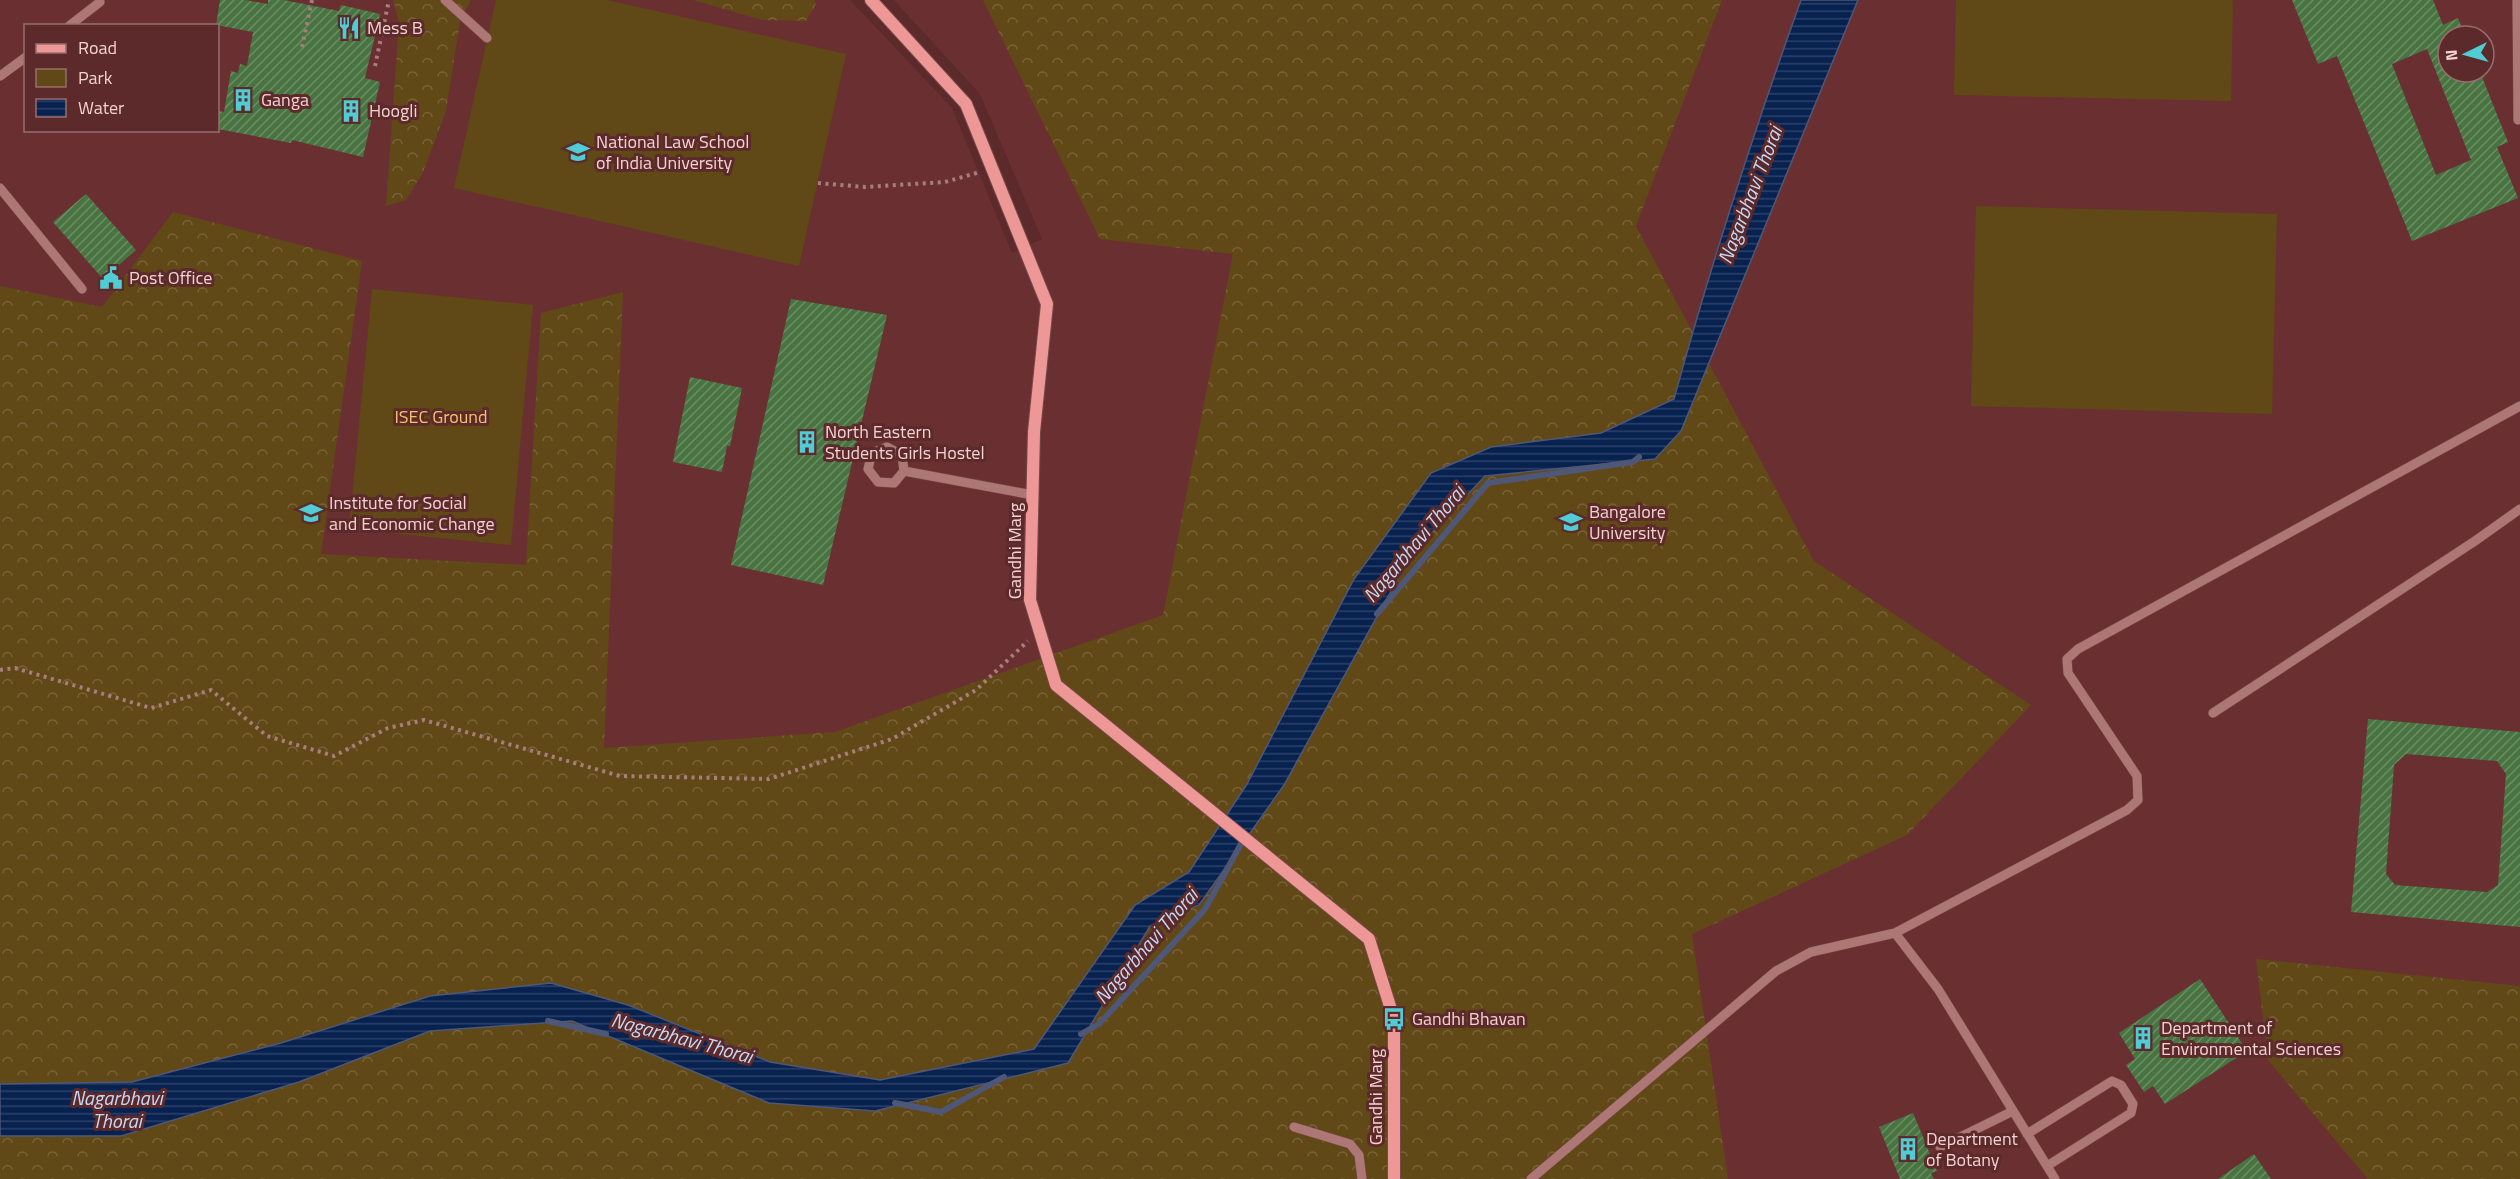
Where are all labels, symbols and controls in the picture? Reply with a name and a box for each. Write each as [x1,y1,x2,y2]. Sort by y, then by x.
place label: Mess B [367,14,423,41]
restaurant icon: Mess B [336,15,362,41]
legend [24,24,219,132]
north arrow [2436,24,2496,84]
text: Road [78,34,117,61]
text: N [2439,49,2463,62]
text: Park [78,64,113,91]
place label: Ganga [261,86,309,113]
building icon: Ganga [230,87,256,113]
text: Water [78,94,124,121]
place label: Hoogli [369,97,417,124]
building icon: Hoogli [338,98,364,124]
water label: Nagarbhavi Thorai [1709,119,1791,268]
place label: National Law School of India University [596,128,750,176]
school or university icon: National Law School of India University [565,139,591,165]
place label: Post Office [129,264,212,291]
public building icon: Post Office [98,265,124,291]
park label: ISEC Ground [394,403,488,430]
place label: North Eastern Students Girls Hostel [825,418,985,466]
building icon: North Eastern Students Girls Hostel [794,429,820,455]
water label: Nagarbhavi Thorai [1355,476,1474,609]
place label: Institute for Social and Economic Change [329,489,495,537]
place label: Bangalore University [1589,498,1666,546]
school or university icon: Institute for Social and Economic Change [298,500,324,526]
street label: Gandhi Marg [1001,503,1028,599]
school or university icon: Bangalore University [1558,509,1584,535]
water label: Nagarbhavi Thorai [1086,879,1207,1011]
water label: Nagarbhavi Thorai [608,1004,759,1072]
place label: Gandhi Bhavan [1412,1005,1526,1032]
bus stop icon: Gandhi Bhavan [1381,1006,1407,1032]
place label: Department of Environmental Sciences [2161,1014,2341,1062]
building icon: Department of Environmental Sciences [2130,1025,2156,1051]
street label: Gandhi Marg [1362,1049,1389,1145]
water label: Nagarbhavi Thorai [71,1082,166,1136]
place label: Department of Botany [1926,1125,2018,1173]
building icon: Department of Botany [1895,1136,1921,1162]

